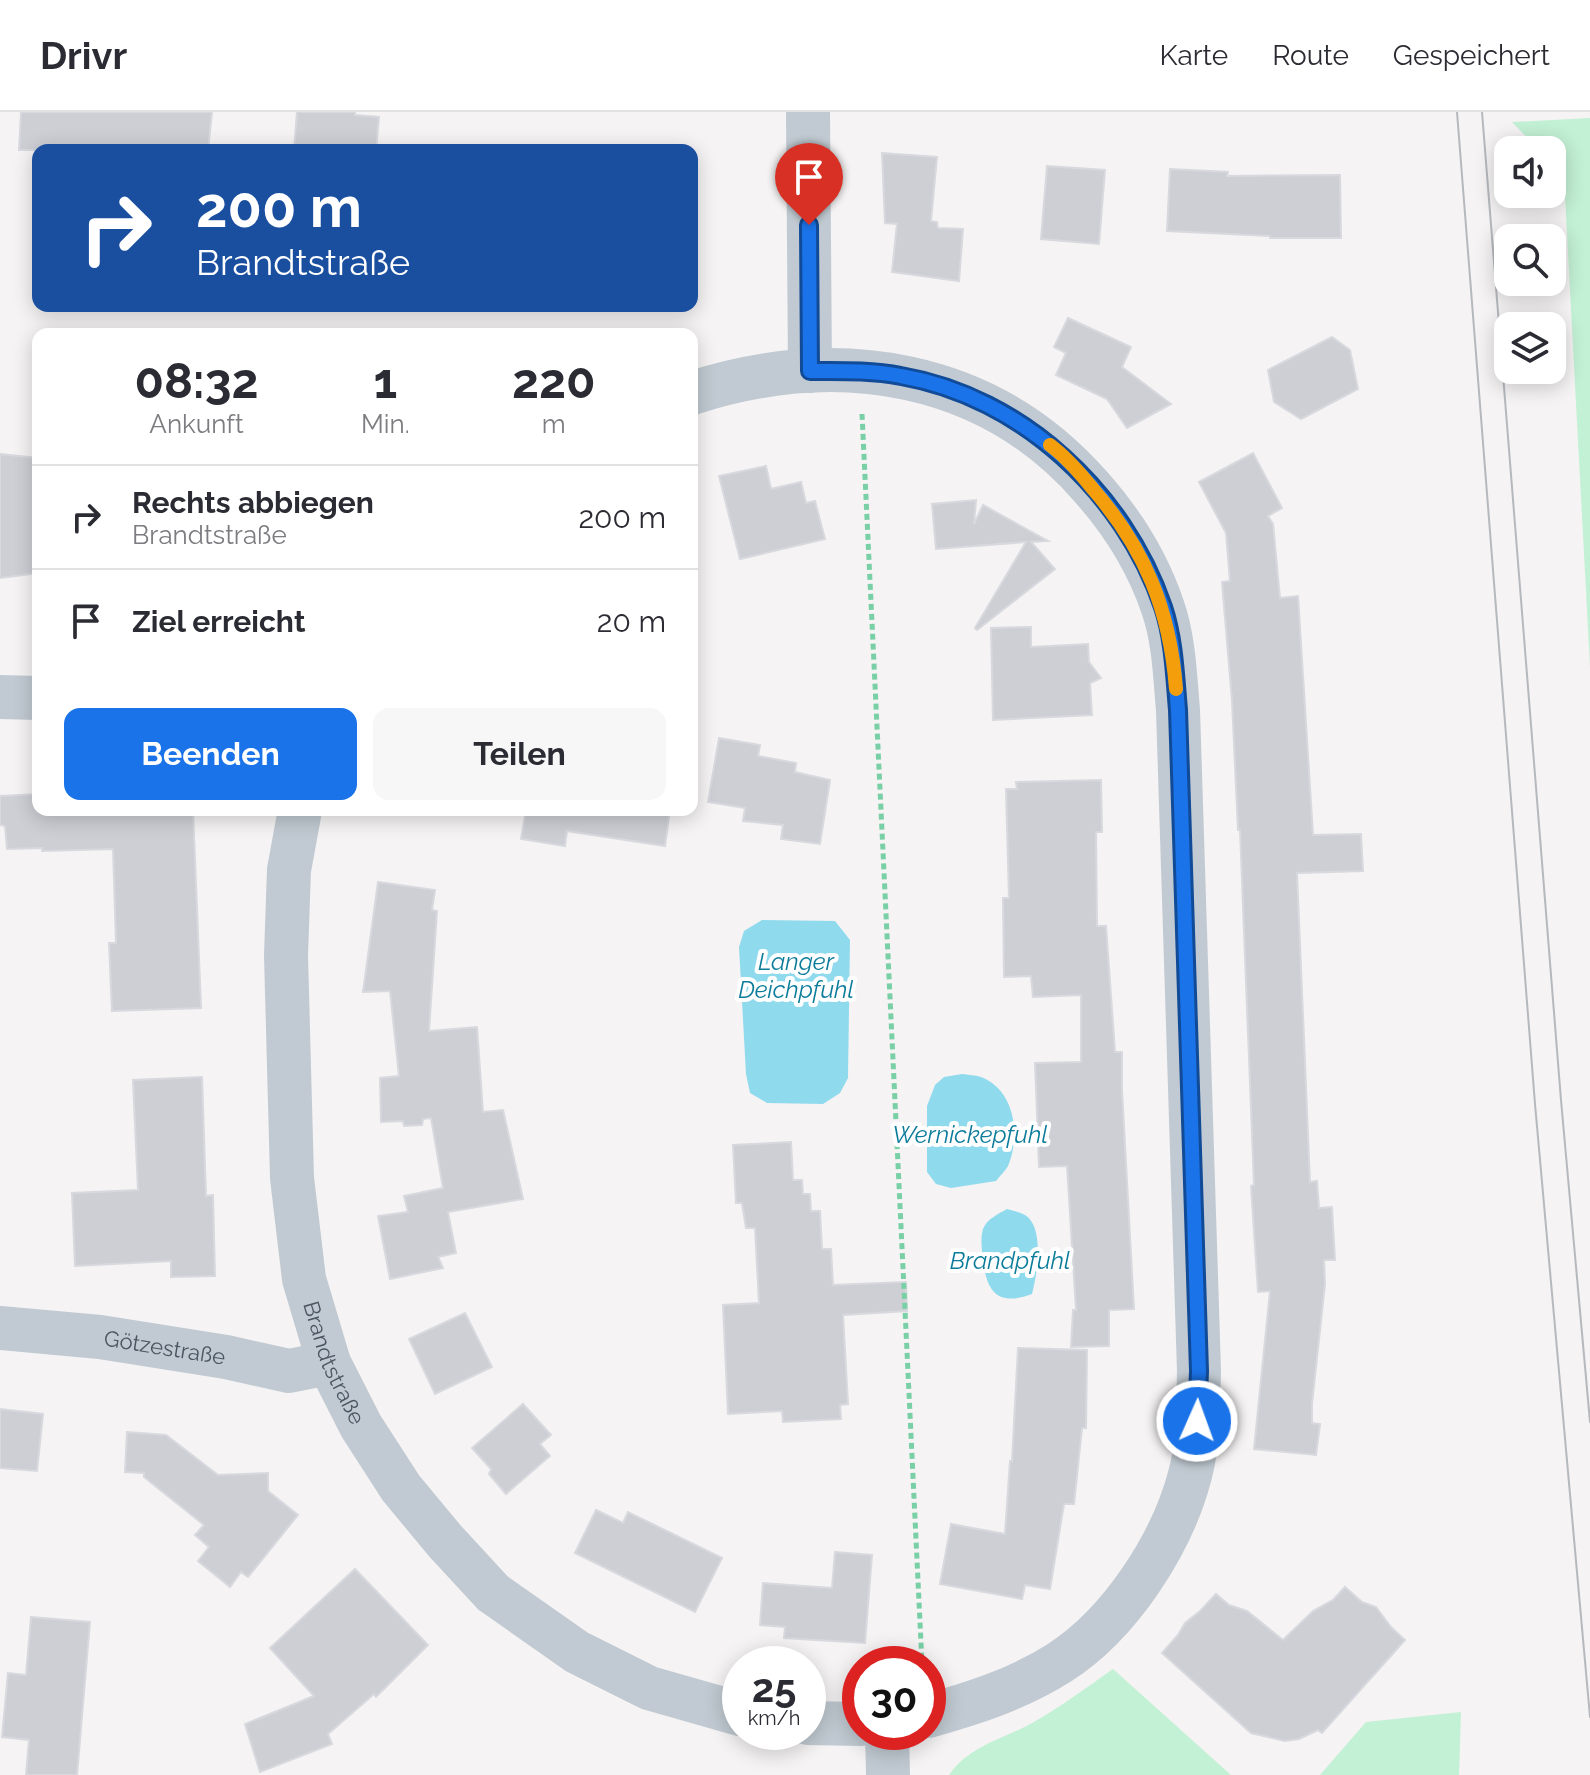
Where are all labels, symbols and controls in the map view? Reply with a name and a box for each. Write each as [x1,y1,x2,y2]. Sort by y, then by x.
text: Drivr [40,33,127,78]
text: Karte [1159,39,1228,72]
text: Route [1272,39,1349,72]
text: Gespeichert [1393,39,1550,72]
map controls [1494,136,1566,384]
button: sound [1494,136,1566,208]
pin [775,143,843,225]
icon: arrive [787,155,831,199]
text: 200 m [196,174,362,240]
icon: right [64,176,168,280]
button: search [1494,224,1566,296]
text: Brandtstraße [196,241,410,283]
button: layers [1494,312,1566,384]
text: 08:32 [134,353,259,409]
text: 1 [373,353,397,409]
text: 220 [512,353,596,409]
text: Ankunft [149,409,244,439]
text: Min. [361,409,410,439]
text: m [542,409,566,439]
text: Rechts abbiegen [132,485,374,520]
icon: right [64,495,108,539]
text: 200 m [578,500,666,535]
text: Brandtstraße [132,520,287,550]
icon: arrive [64,599,108,643]
text: Ziel erreicht [132,604,305,639]
text: 20 m [597,604,666,639]
button: Beenden [64,708,357,800]
button: Teilen [373,708,666,800]
water label: Langer Deichpfuhl [738,947,854,1004]
water label: Wernickepfuhl [892,1120,1048,1149]
water label: Brandpfuhl [950,1246,1070,1275]
street label: Brandtstraße [298,1298,371,1429]
street label: Götzestraße [102,1325,227,1370]
position arrow [1155,1379,1239,1463]
speed limit sign: 30 [842,1646,946,1750]
text: 25 [752,1664,796,1711]
text: km/h [748,1706,800,1730]

